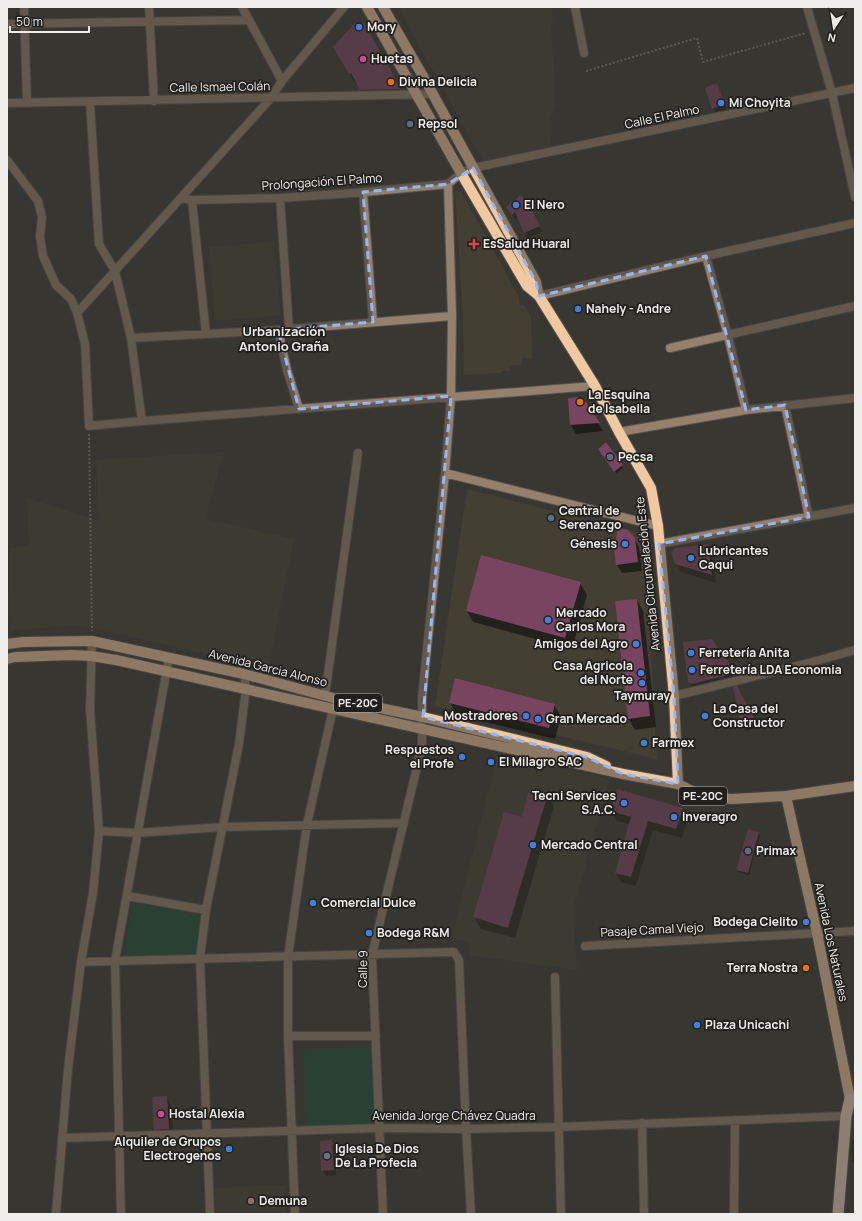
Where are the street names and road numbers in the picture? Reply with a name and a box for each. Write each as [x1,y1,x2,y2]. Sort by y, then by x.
street label: Calle Ismael Colán [169,77,270,96]
street label: Calle El Palmo [623,100,701,133]
street label: Prolongación El Palmo [261,169,383,194]
street label: Avenida Circunvalación Este [631,496,664,652]
street label: Avenida Garcia Alonso [207,645,329,690]
road number: PE-20C [334,694,382,712]
road number: PE-20C [679,787,727,805]
street label: Avenida Los Naturales [811,881,852,1003]
street label: Pasaje Camal Viejo [600,918,704,941]
street label: Calle 9 [354,950,371,988]
street label: Avenida Jorge Chávez Quadra [372,1107,536,1124]

